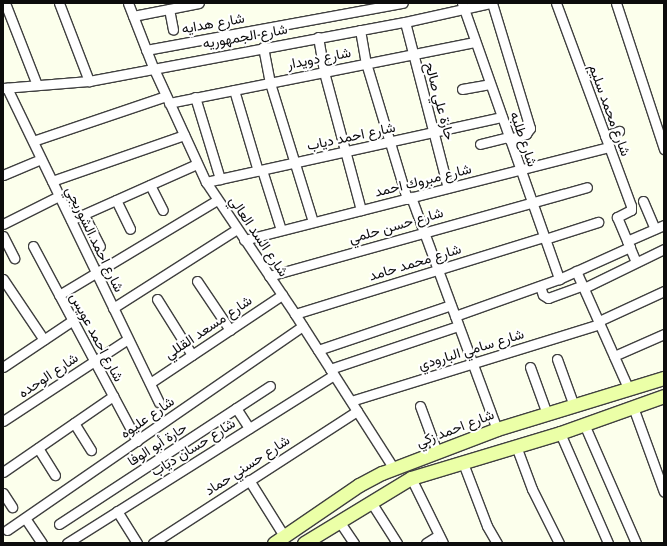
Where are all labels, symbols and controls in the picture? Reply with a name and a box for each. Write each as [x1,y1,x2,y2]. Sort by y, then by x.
street label: شارع هدايه [180,9,246,37]
street label: شارع الجمهوريه [201,20,289,52]
street label: شارع دويدار [286,44,352,72]
street label: حارة علي صالح [422,60,458,142]
street label: شارع محمد سليم [586,62,634,158]
street label: شارع طلبه [507,109,541,169]
street label: شارع احمد دياب [305,118,397,154]
street label: شارع مبروك احمد [373,160,473,200]
street label: شارع احمد الشوربجي [62,183,128,295]
street label: شارع السد العالي [226,193,292,279]
street label: شارع حسن حلمي [347,204,445,246]
street label: شارع محمد حامد [367,240,463,284]
street label: شارع احمد عويس [67,290,127,384]
street label: شارع مسعد القللي [161,292,255,362]
street label: شارع سامي البارودي [416,325,526,373]
street label: شارع الوحده [15,349,81,401]
street label: شارع عليوه [117,392,177,442]
street label: شارع احمد زكي [414,405,496,451]
street label: شارع حسان دياب [148,414,238,480]
street label: حارة أبو الوفا [124,419,190,469]
street label: شارع حسني حماد [201,431,293,499]

